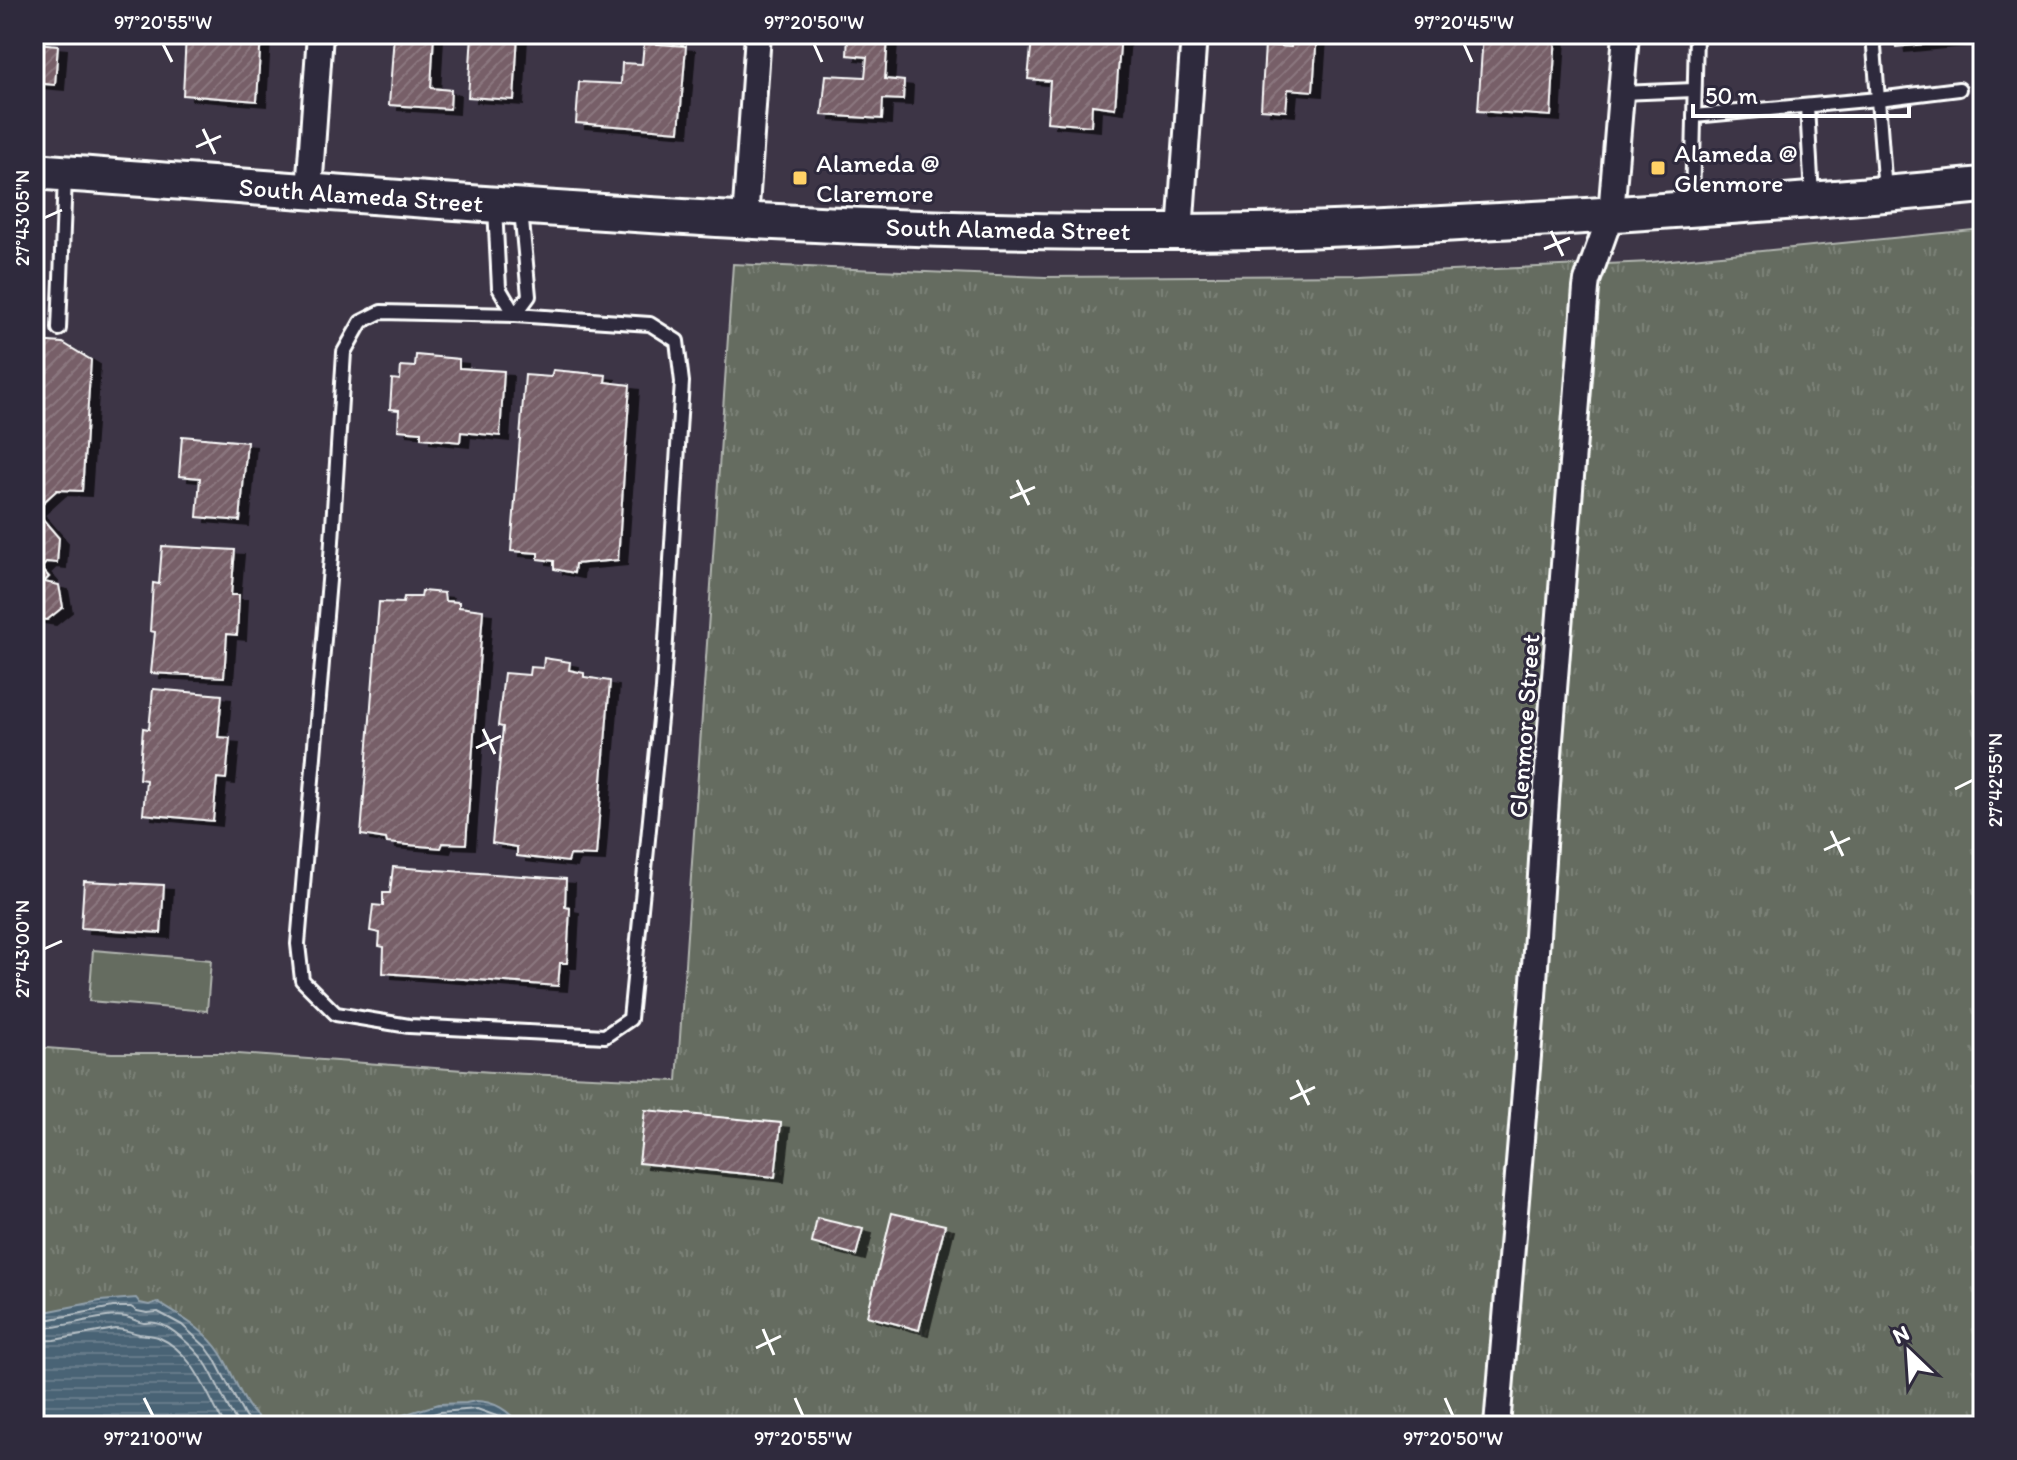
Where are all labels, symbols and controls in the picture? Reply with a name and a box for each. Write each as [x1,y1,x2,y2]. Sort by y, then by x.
text: 97°20'55"W [114,10,212,34]
text: 97°20'50"W [764,10,864,34]
text: 97°20'45"W [1414,10,1514,34]
scale bar [1693,68,1909,118]
text: 50 m [1705,81,1758,110]
place label: Alameda @ Glenmore [1674,137,1798,199]
place label: Alameda @ Claremore [816,147,940,209]
marker: Alameda @ Glenmore [1649,159,1667,177]
marker: Alameda @ Claremore [791,169,809,187]
text: 27°43'05"N [10,170,34,266]
street label: South Alameda Street [238,171,484,220]
street label: South Alameda Street [885,211,1131,247]
street label: Glenmore Street [1502,633,1546,819]
text: 27°42'55"N [1983,733,2007,827]
text: 27°43'00"N [10,900,34,998]
north arrow [1869,1312,1949,1392]
text: N [1888,1319,1913,1350]
text: 97°21'00"W [104,1426,202,1450]
text: 97°20'55"W [754,1426,852,1450]
text: 97°20'50"W [1403,1426,1503,1450]

